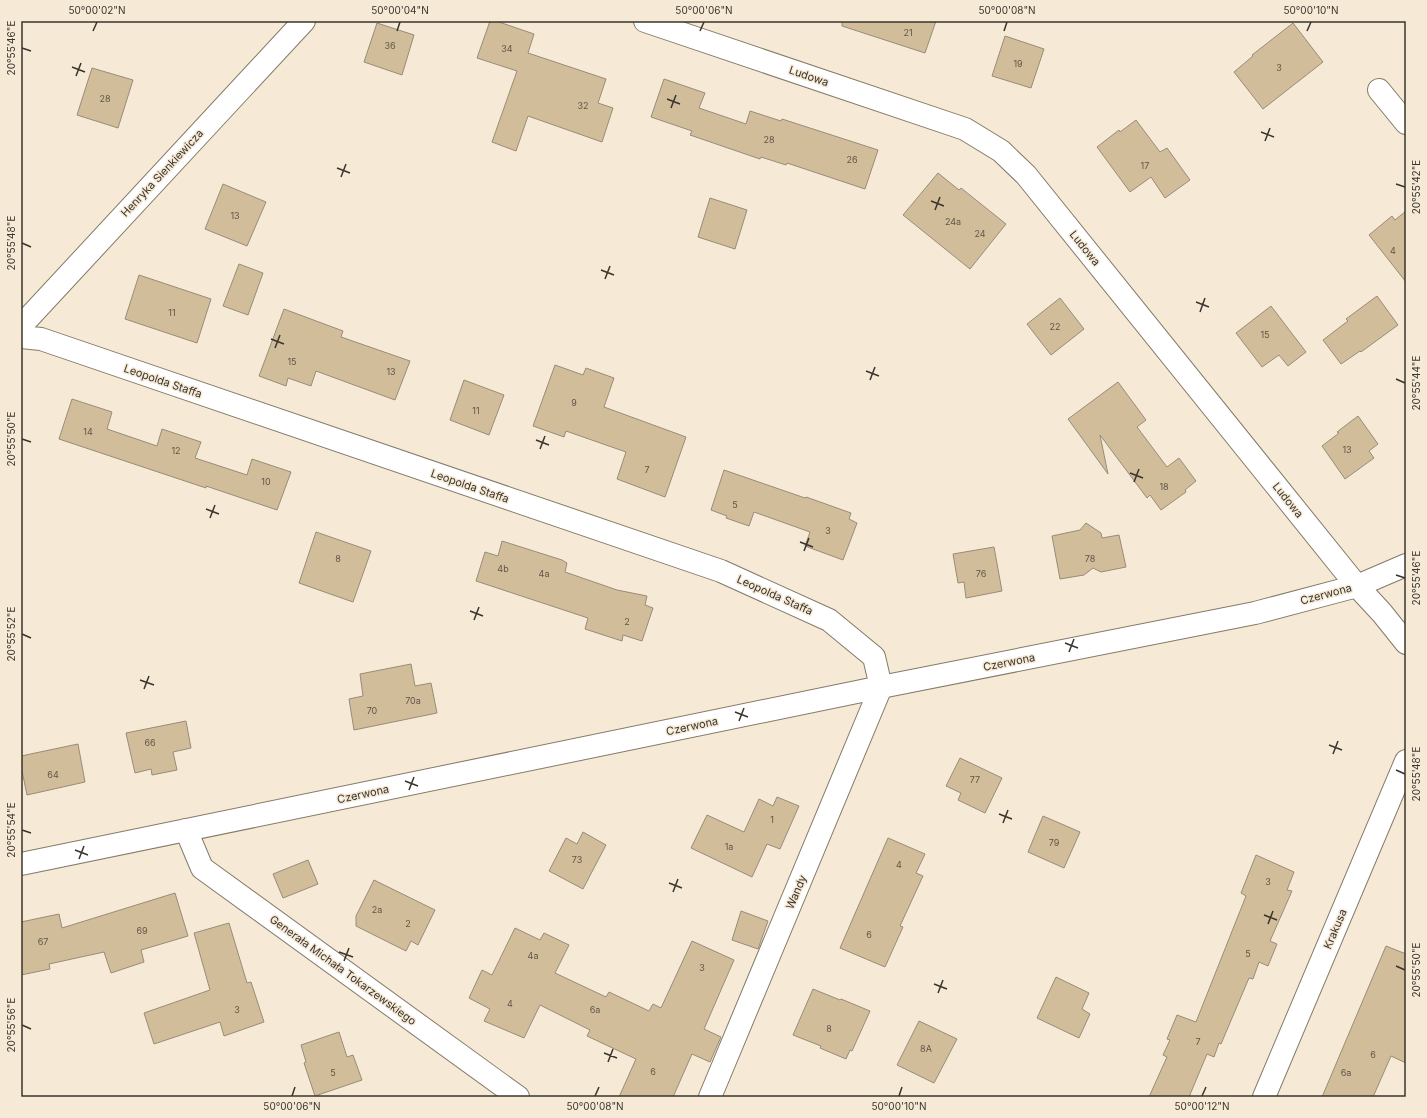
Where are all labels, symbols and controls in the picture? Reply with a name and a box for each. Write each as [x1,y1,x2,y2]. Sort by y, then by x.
text: 50°00'02"N [68,4,126,16]
text: 50°00'04"N [371,4,429,16]
text: 50°00'06"N [675,4,733,16]
text: 50°00'08"N [978,4,1036,16]
text: 50°00'10"N [1283,4,1339,16]
text: 20°55'46"E [5,21,17,75]
house number: 21 [903,27,913,38]
house number: 36 [384,40,396,51]
house number: 34 [501,43,513,54]
house number: 19 [1013,58,1023,69]
house number: 3 [1276,62,1282,73]
street label: Ludowa [787,63,831,89]
house number: 28 [99,93,111,104]
house number: 32 [577,100,589,111]
street label: Henryka Sienkiewicza [118,126,206,220]
house number: 28 [763,134,775,145]
house number: 26 [846,154,858,165]
house number: 17 [1141,160,1149,171]
text: 20°55'42"E [1410,160,1422,214]
house number: 13 [230,210,240,221]
text: 20°55'48"E [5,216,17,270]
house number: 24a [945,216,961,227]
house number: 24 [974,228,986,239]
street label: Ludowa [1067,228,1103,268]
house number: 4 [1390,245,1396,256]
house number: 11 [168,307,176,318]
house number: 22 [1050,321,1060,332]
house number: 15 [1260,329,1270,340]
text: 20°55'44"E [1410,355,1422,411]
house number: 15 [287,356,297,367]
street label: Leopolda Staffa [122,361,204,401]
house number: 13 [386,366,396,377]
house number: 9 [571,397,577,408]
house number: 11 [472,405,480,416]
text: 20°55'50"E [5,411,17,467]
house number: 14 [83,426,93,437]
house number: 13 [1342,444,1352,455]
house number: 12 [171,445,181,456]
house number: 7 [644,464,650,475]
street label: Leopolda Staffa [429,466,511,506]
house number: 10 [261,476,271,487]
street label: Ludowa [1270,480,1306,520]
house number: 18 [1159,481,1169,492]
house number: 5 [732,499,738,510]
house number: 3 [825,525,831,536]
text: 20°55'46"E [1410,551,1422,605]
house number: 8 [335,553,341,564]
house number: 78 [1085,553,1096,564]
house number: 4b [497,563,509,574]
house number: 4a [539,568,549,579]
house number: 76 [976,568,987,579]
street label: Leopolda Staffa [735,572,815,618]
street label: Czerwona [1299,580,1353,608]
text: 20°55'52"E [5,607,17,661]
house number: 2 [624,616,630,627]
street label: Czerwona [982,650,1036,674]
house number: 70a [405,695,421,706]
house number: 70 [367,705,378,716]
street label: Czerwona [665,714,719,738]
house number: 66 [144,737,156,748]
text: 20°55'48"E [1410,747,1422,801]
house number: 64 [47,769,59,780]
house number: 77 [970,774,980,785]
street label: Czerwona [336,782,390,806]
text: 20°55'54"E [5,802,17,858]
house number: 1 [770,814,774,825]
house number: 79 [1049,837,1060,848]
house number: 1a [725,841,733,852]
house number: 73 [572,854,583,865]
house number: 4 [896,859,902,870]
street label: Wandy [783,873,809,911]
house number: 3 [1265,876,1271,887]
house number: 2a [372,904,382,915]
street label: Krakusa [1320,907,1350,951]
street label: Generała Michała Tokarzewskiego [267,912,419,1028]
house number: 2 [405,918,411,929]
house number: 69 [136,925,148,936]
house number: 6 [866,929,872,940]
house number: 67 [38,936,48,947]
text: 20°55'50"E [1410,942,1422,998]
house number: 5 [1245,948,1251,959]
house number: 4a [528,950,538,961]
house number: 3 [699,962,705,973]
text: 20°55'56"E [5,997,17,1053]
house number: 4 [507,998,513,1009]
house number: 3 [234,1004,240,1015]
house number: 6a [590,1004,600,1015]
house number: 8 [826,1023,832,1034]
house number: 7 [1195,1036,1201,1047]
house number: 8A [920,1043,932,1054]
house number: 6 [1370,1049,1376,1060]
house number: 6 [650,1066,656,1077]
house number: 5 [330,1067,336,1078]
house number: 6a [1341,1067,1351,1078]
text: 50°00'06"N [263,1100,321,1112]
text: 50°00'08"N [566,1100,624,1112]
text: 50°00'10"N [871,1100,927,1112]
text: 50°00'12"N [1175,1100,1229,1112]

